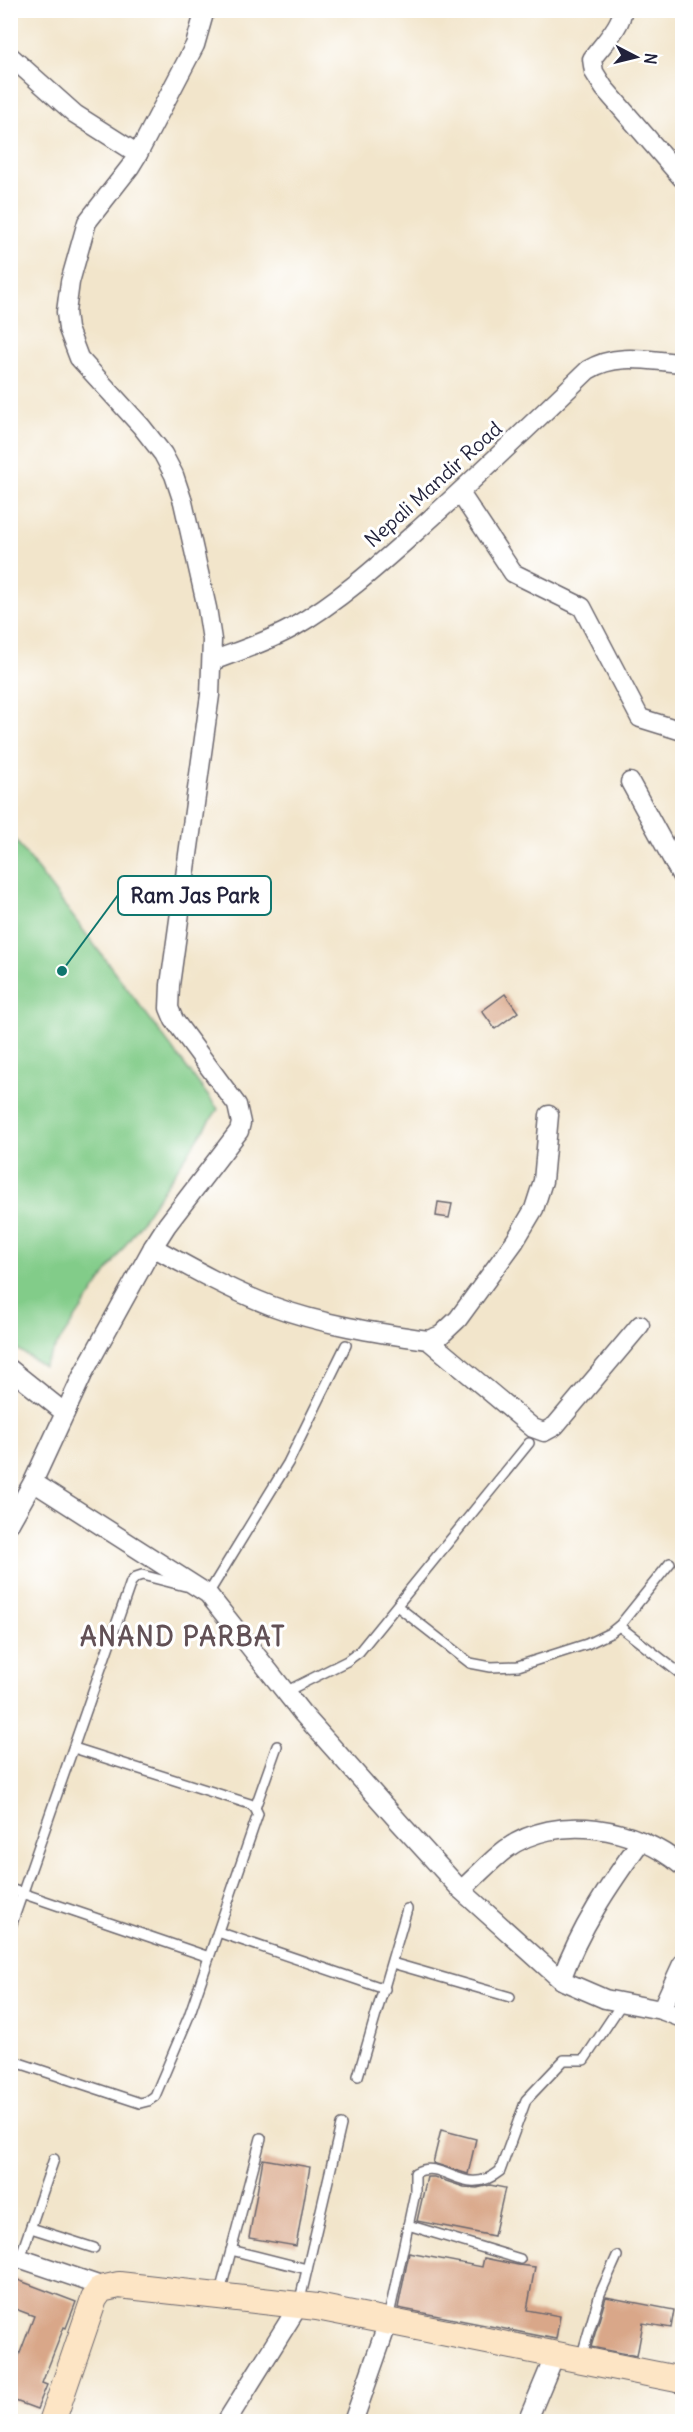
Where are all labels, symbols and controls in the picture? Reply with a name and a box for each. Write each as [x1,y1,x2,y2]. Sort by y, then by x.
north arrow [606,27,666,87]
text: N [640,52,661,66]
street label: Nepali Mandir Road [359,416,507,552]
callout: Ram Jas Park [118,876,271,915]
text: Ram Jas Park [130,882,260,909]
district label: ANAND PARBAT [80,1620,286,1653]

